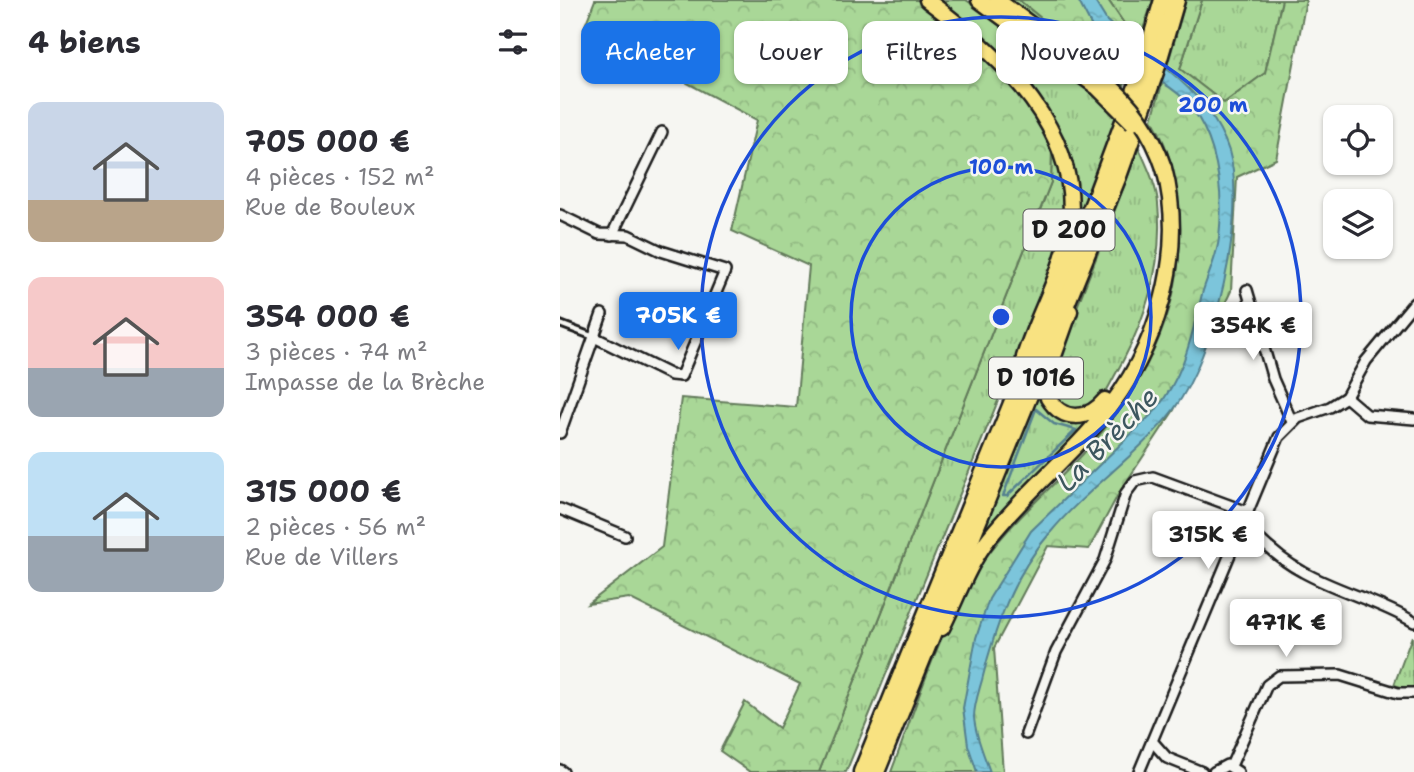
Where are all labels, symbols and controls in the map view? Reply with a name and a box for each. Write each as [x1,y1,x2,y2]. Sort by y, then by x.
chip: Acheter [581,21,720,84]
chip: Louer [734,21,848,84]
chip: Filtres [862,21,982,84]
chip: Nouveau [996,21,1144,84]
text: 4 biens [28,22,141,63]
icon: filters [494,23,532,61]
text: 200 m [1178,91,1248,119]
map controls [1323,105,1393,259]
button: locate [1323,105,1393,175]
text: 705 000 € [245,121,410,162]
icon: home [84,130,168,214]
text: 100 m [969,153,1033,181]
text: 4 pièces · 152 m² [245,162,435,192]
button: layers [1323,189,1393,259]
text: Rue de Bouleux [245,192,415,222]
road number: D 200 [1023,210,1114,250]
pin: 705K € [621,292,735,352]
text: 354 000 € [245,296,410,337]
text: 705K € [635,300,721,330]
pin: 354K € [1196,302,1310,362]
icon: home [84,305,168,389]
centre of rings [989,305,1013,329]
text: 354K € [1210,310,1296,340]
text: 3 pièces · 74 m² [245,337,428,367]
road number: D 1016 [989,358,1083,398]
text: Impasse de la Brèche [245,367,485,397]
water label: La Brèche [1047,378,1167,500]
text: 315 000 € [245,471,401,512]
icon: home [84,480,168,564]
text: 2 pièces · 56 m² [245,512,426,542]
pin: 315K € [1151,512,1265,571]
text: 315K € [1168,519,1248,549]
text: Rue de Villers [245,542,399,572]
pin: 471K € [1229,600,1343,659]
text: 471K € [1246,607,1326,637]

